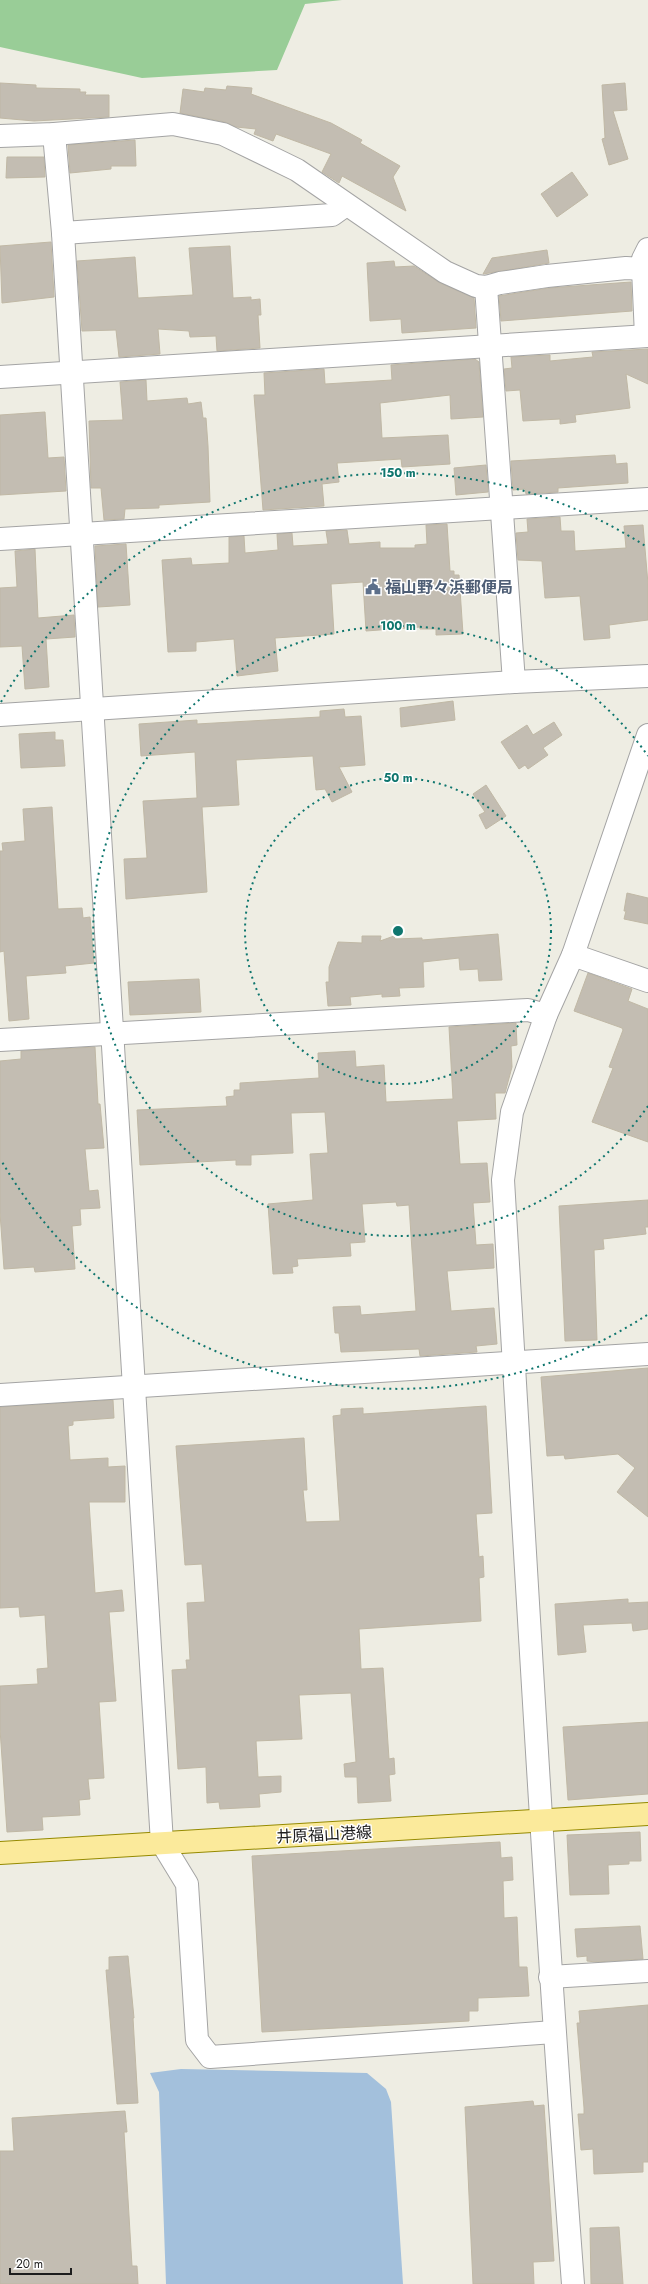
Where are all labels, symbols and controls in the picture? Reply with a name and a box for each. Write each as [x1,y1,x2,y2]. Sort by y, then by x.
text: 150 m [380,464,416,482]
place label: 福山野々浜郵便局 [385,576,513,599]
public building icon: 福山野々浜郵便局 [364,578,382,596]
text: 100 m [380,617,416,635]
text: 50 m [383,769,413,787]
centre of rings [391,924,405,938]
street label: 井原福山港線 [275,1821,373,1848]
scale bar [10,2250,71,2276]
text: 20 m [16,2255,43,2273]

